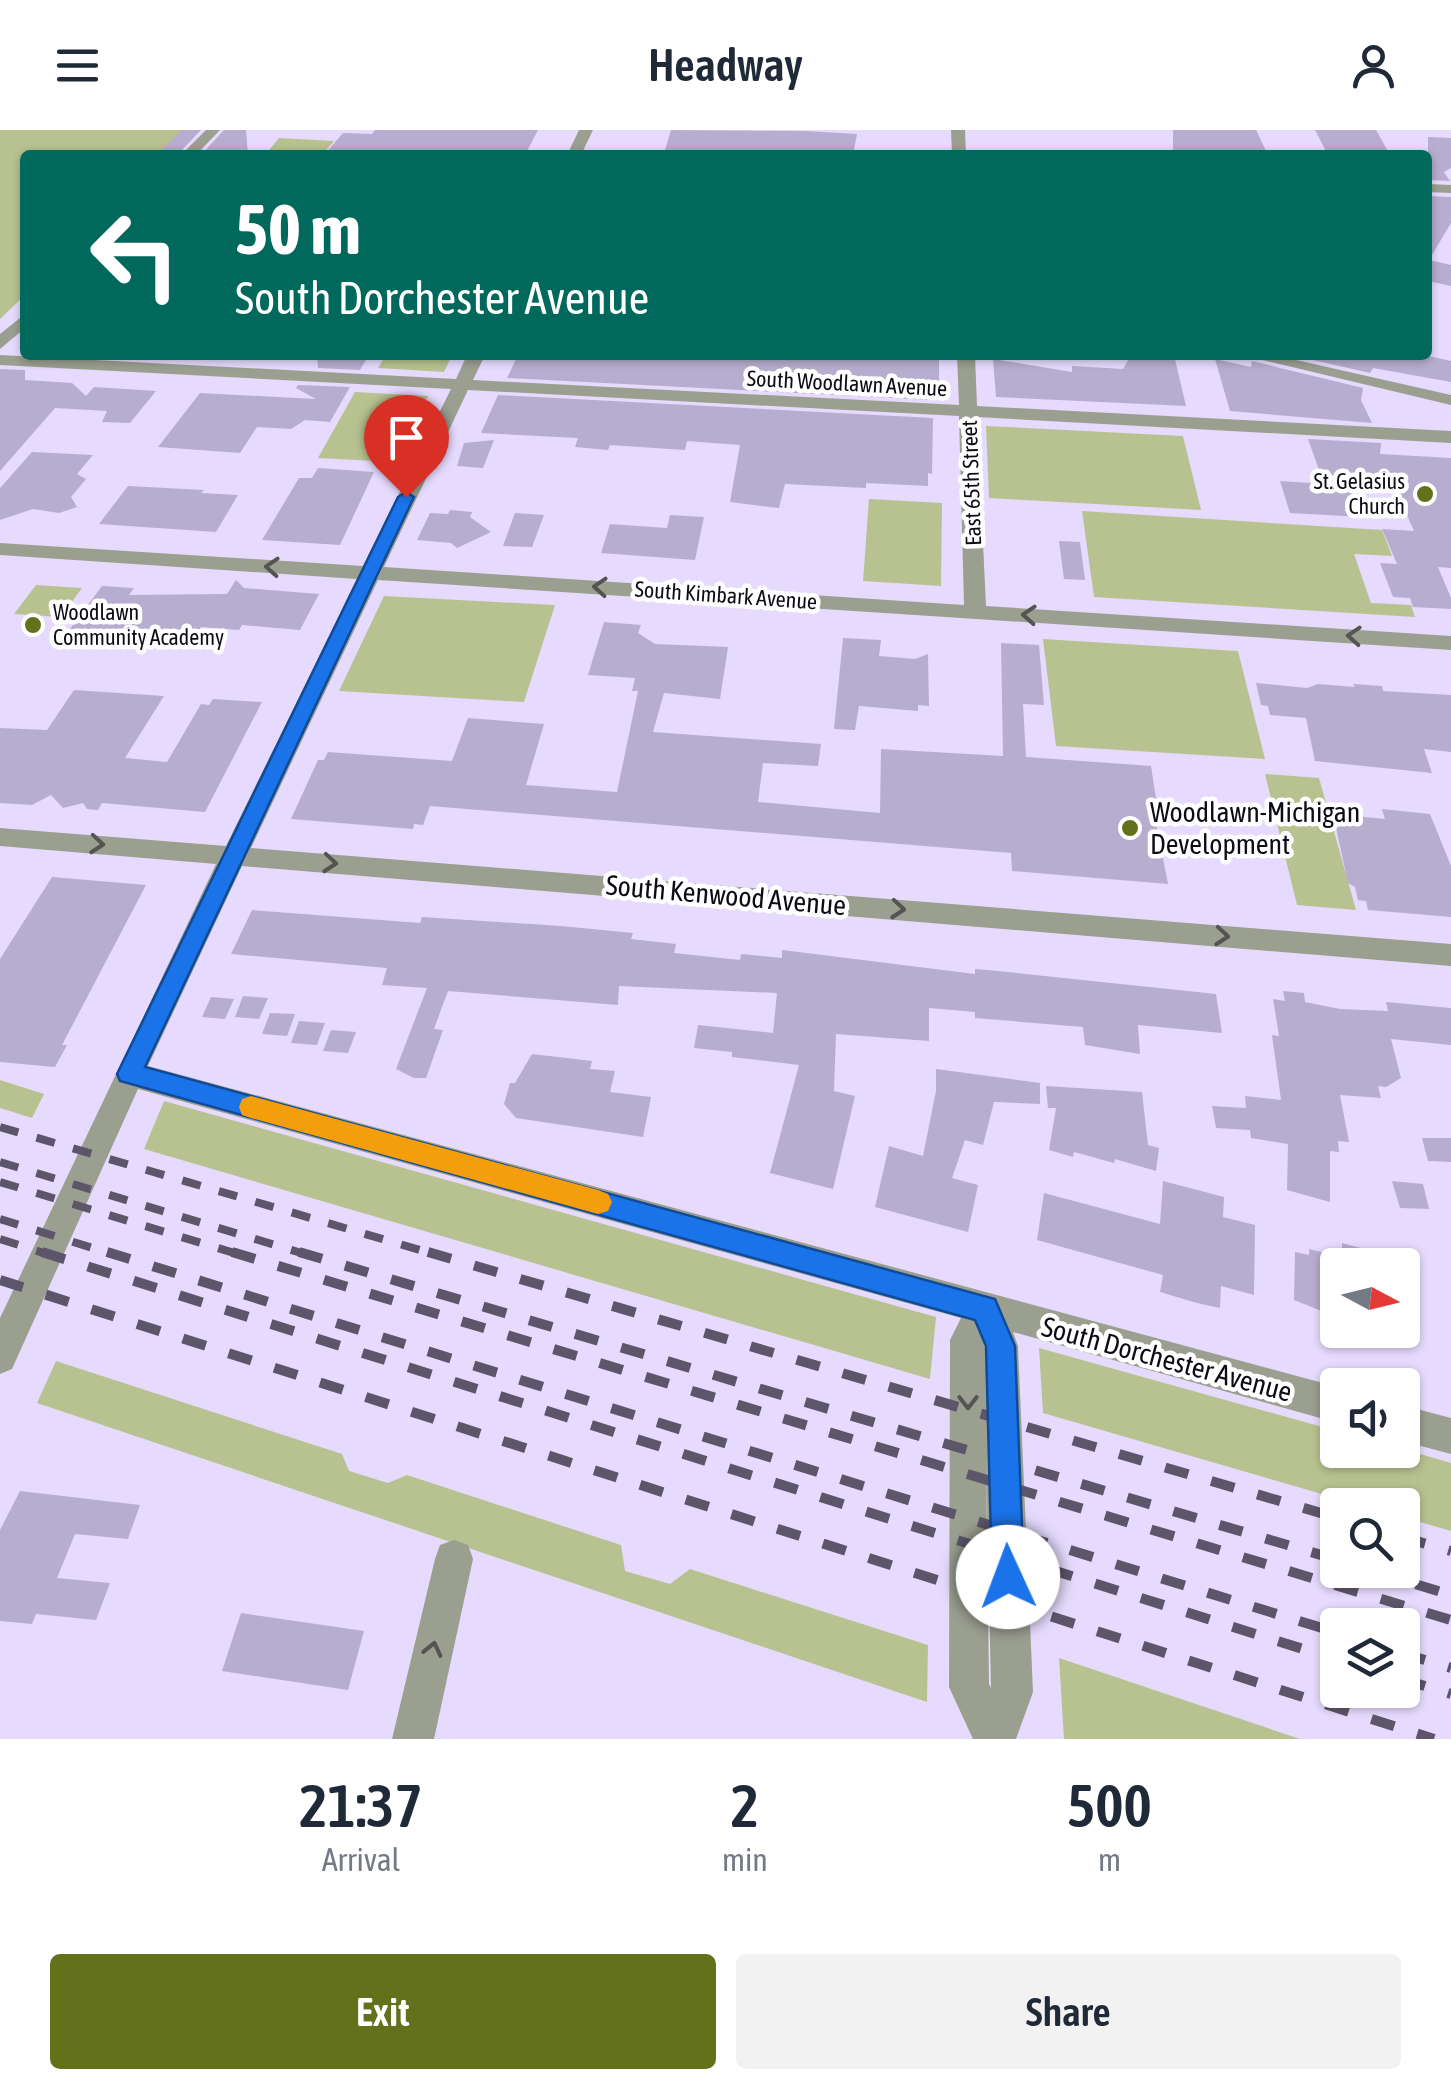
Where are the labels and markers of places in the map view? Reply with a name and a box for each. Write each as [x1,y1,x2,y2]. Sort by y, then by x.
pin [364,395,449,498]
place label: St. Gelasius Church [1314,468,1405,519]
marker: St. Gelasius Church [1414,483,1436,505]
place label: Woodlawn Community Academy [53,599,224,650]
marker: Woodlawn Community Academy [22,614,44,636]
place label: Woodlawn-Michigan Development [1150,796,1360,860]
marker: Woodlawn-Michigan Development [1119,817,1141,839]

